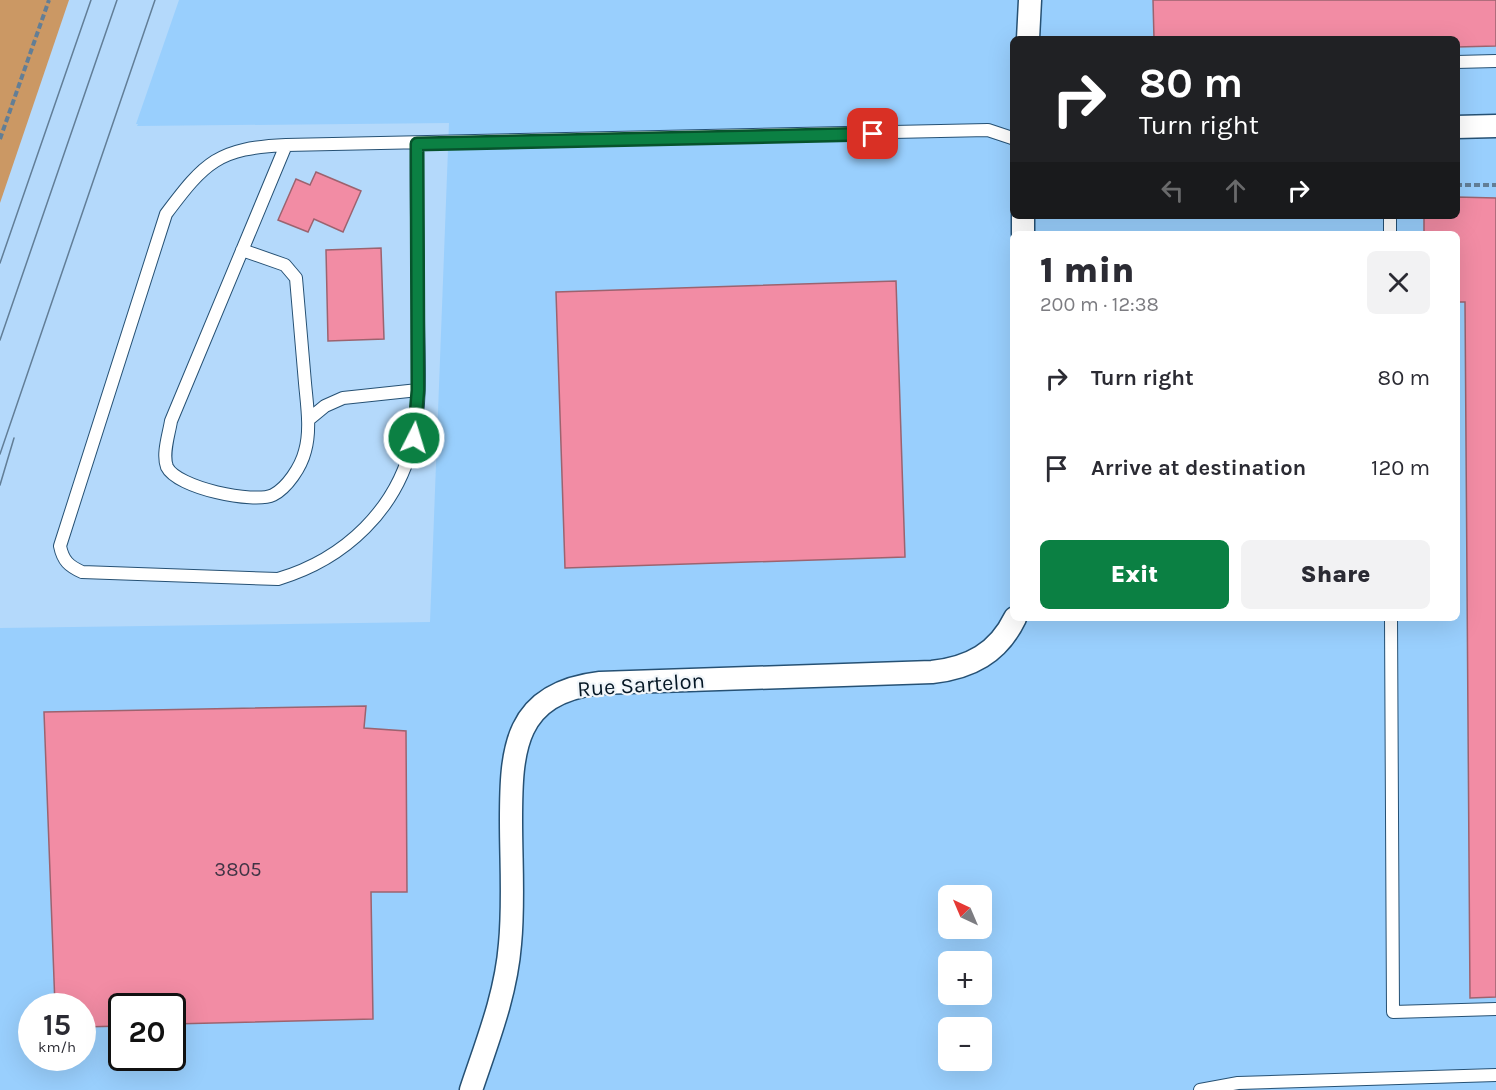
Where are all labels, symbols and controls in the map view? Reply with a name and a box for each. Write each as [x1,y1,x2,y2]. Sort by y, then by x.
text: 80 m [1139,58,1243,108]
icon: right [1040,60,1118,138]
pin [847,108,898,159]
text: Turn right [1139,109,1259,141]
icon: arrive [856,117,889,150]
icon: left [1156,174,1189,207]
icon: ahead [1219,174,1252,207]
icon: right [1282,174,1315,207]
text: 1 min [1040,249,1134,291]
button: close [1367,251,1430,314]
text: 200 m · 12:38 [1040,293,1159,316]
icon: right [1040,362,1073,395]
text: Turn right [1091,365,1194,391]
text: 80 m [1378,365,1430,391]
position arrow [382,406,446,470]
icon: arrive [1040,452,1073,485]
text: Arrive at destination [1091,455,1306,481]
text: 120 m [1371,455,1430,481]
button: Exit [1040,540,1229,609]
button: Share [1241,540,1430,609]
street label: Rue Sartelon [576,668,706,702]
house number: 3805 [214,858,262,881]
north arrow [938,885,992,939]
map controls [938,885,992,1071]
button: + [938,951,992,1005]
speed limit sign: 20 [108,993,186,1071]
text: 15 [43,1007,71,1043]
button: − [938,1017,992,1071]
text: km/h [38,1038,76,1056]

